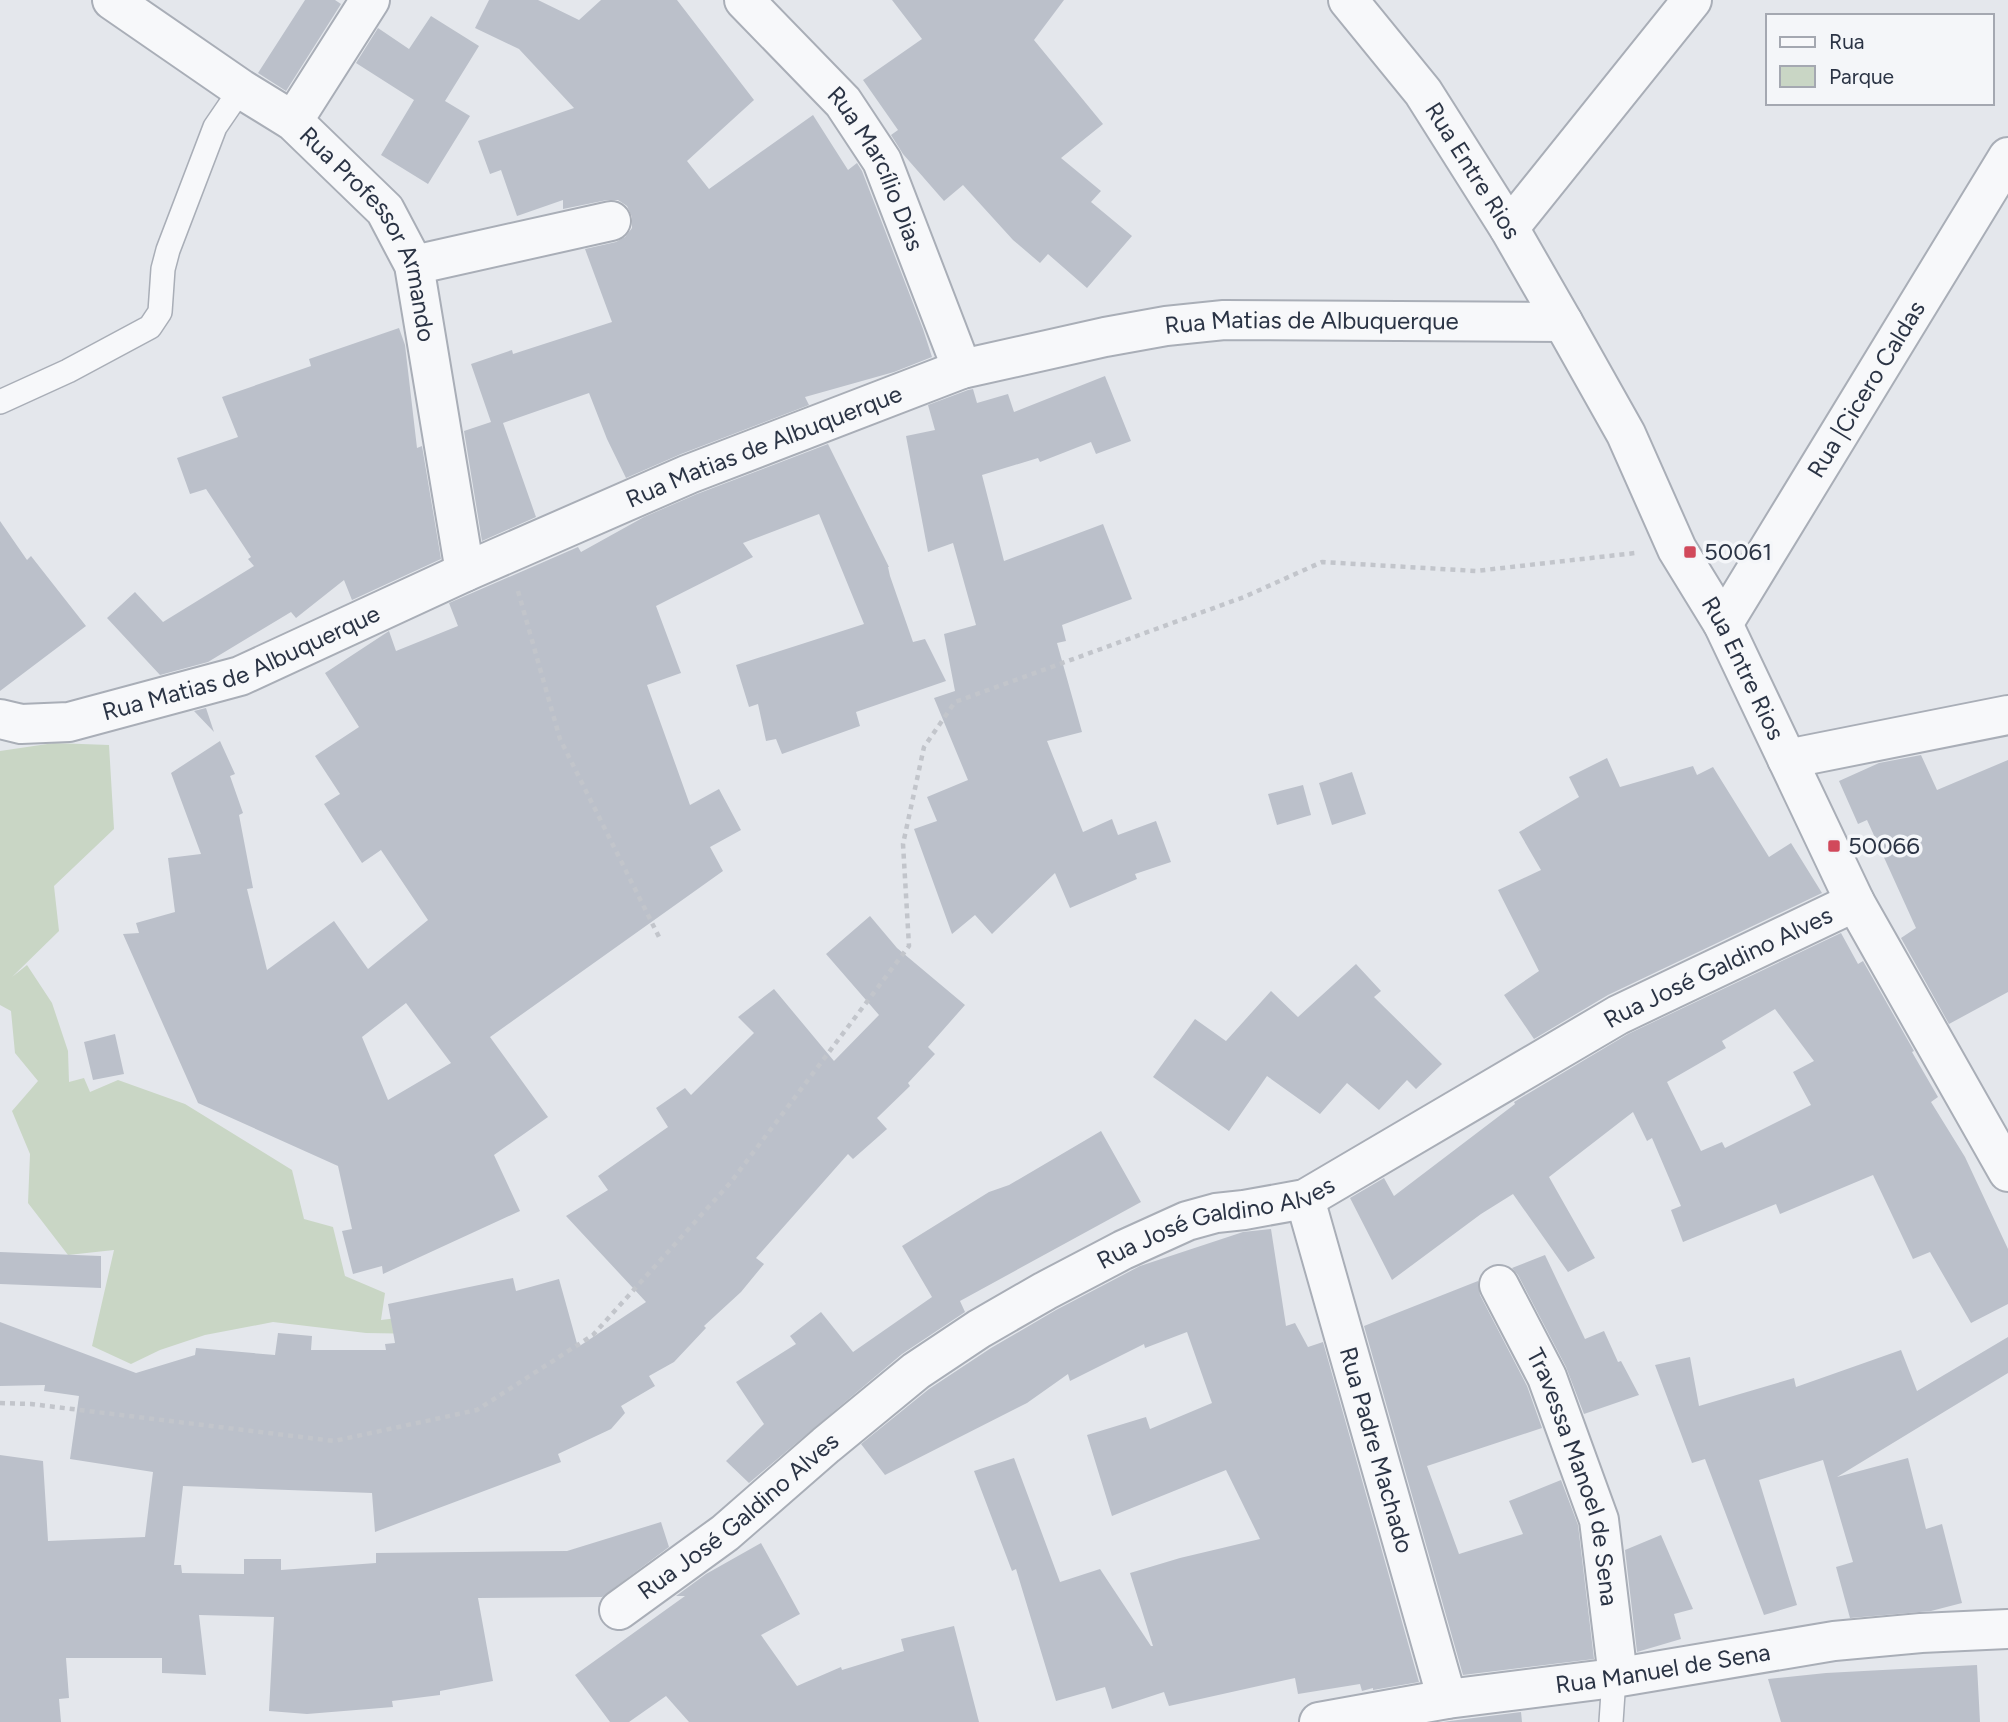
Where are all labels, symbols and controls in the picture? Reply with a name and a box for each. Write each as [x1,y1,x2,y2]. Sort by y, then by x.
legend [1766,14,1994,105]
text: Rua [1829,29,1865,54]
text: Parque [1829,64,1894,89]
street label: Rua Marcílio Dias [822,80,930,255]
street label: Rua Entre Rios [1419,97,1527,244]
street label: Rua Professor Armando [294,120,442,344]
street label: Rua |Cicero Caldas [1801,295,1931,483]
street label: Rua Matias de Albuquerque [1163,304,1459,340]
street label: Rua Matias de Albuquerque [621,378,906,514]
place label: 50061 [1704,537,1772,566]
marker: 50061 [1682,544,1698,560]
street label: Rua Entre Rios [1696,591,1791,745]
street label: Rua Matias de Albuquerque [99,598,384,726]
place label: 50066 [1848,831,1920,860]
marker: 50066 [1826,838,1842,854]
street label: Rua José Galdino Alves [1598,900,1837,1034]
street label: Rua José Galdino Alves [1092,1170,1340,1275]
street label: Travessa Manoel de Sena [1521,1343,1624,1608]
street label: Rua Padre Machado [1334,1344,1420,1556]
street label: Rua José Galdino Alves [632,1426,844,1605]
street label: Rua Manuel de Sena [1554,1637,1772,1699]

